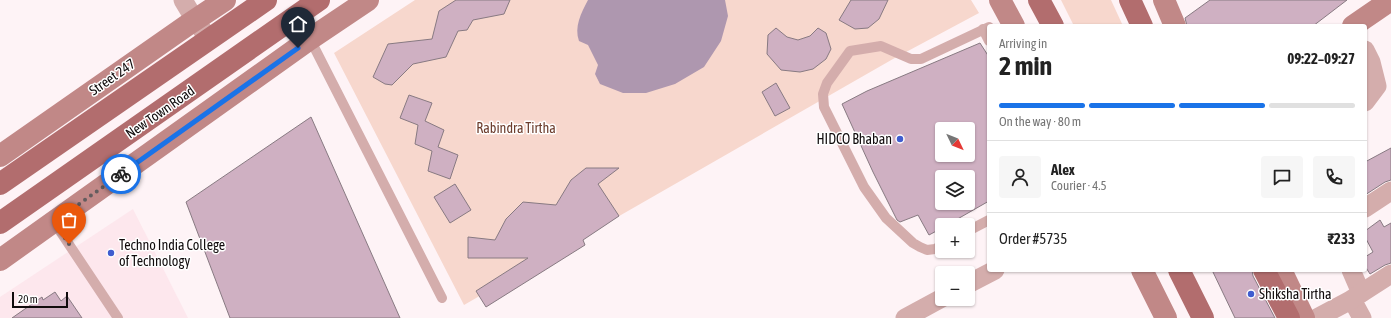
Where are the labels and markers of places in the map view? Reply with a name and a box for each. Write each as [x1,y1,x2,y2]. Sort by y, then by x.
pin [281,7.0,315,48]
place label: HIDCO Bhaban [816,131,892,147]
marker: HIDCO Bhaban [895,134,905,144]
pin [52,203,86,244]
place label: Techno India College of Technology [119,237,225,269]
marker: Techno India College of Technology [106,248,116,258]
place label: Shiksha Tirtha [1259,286,1332,302]
marker: Shiksha Tirtha [1246,289,1256,299]

